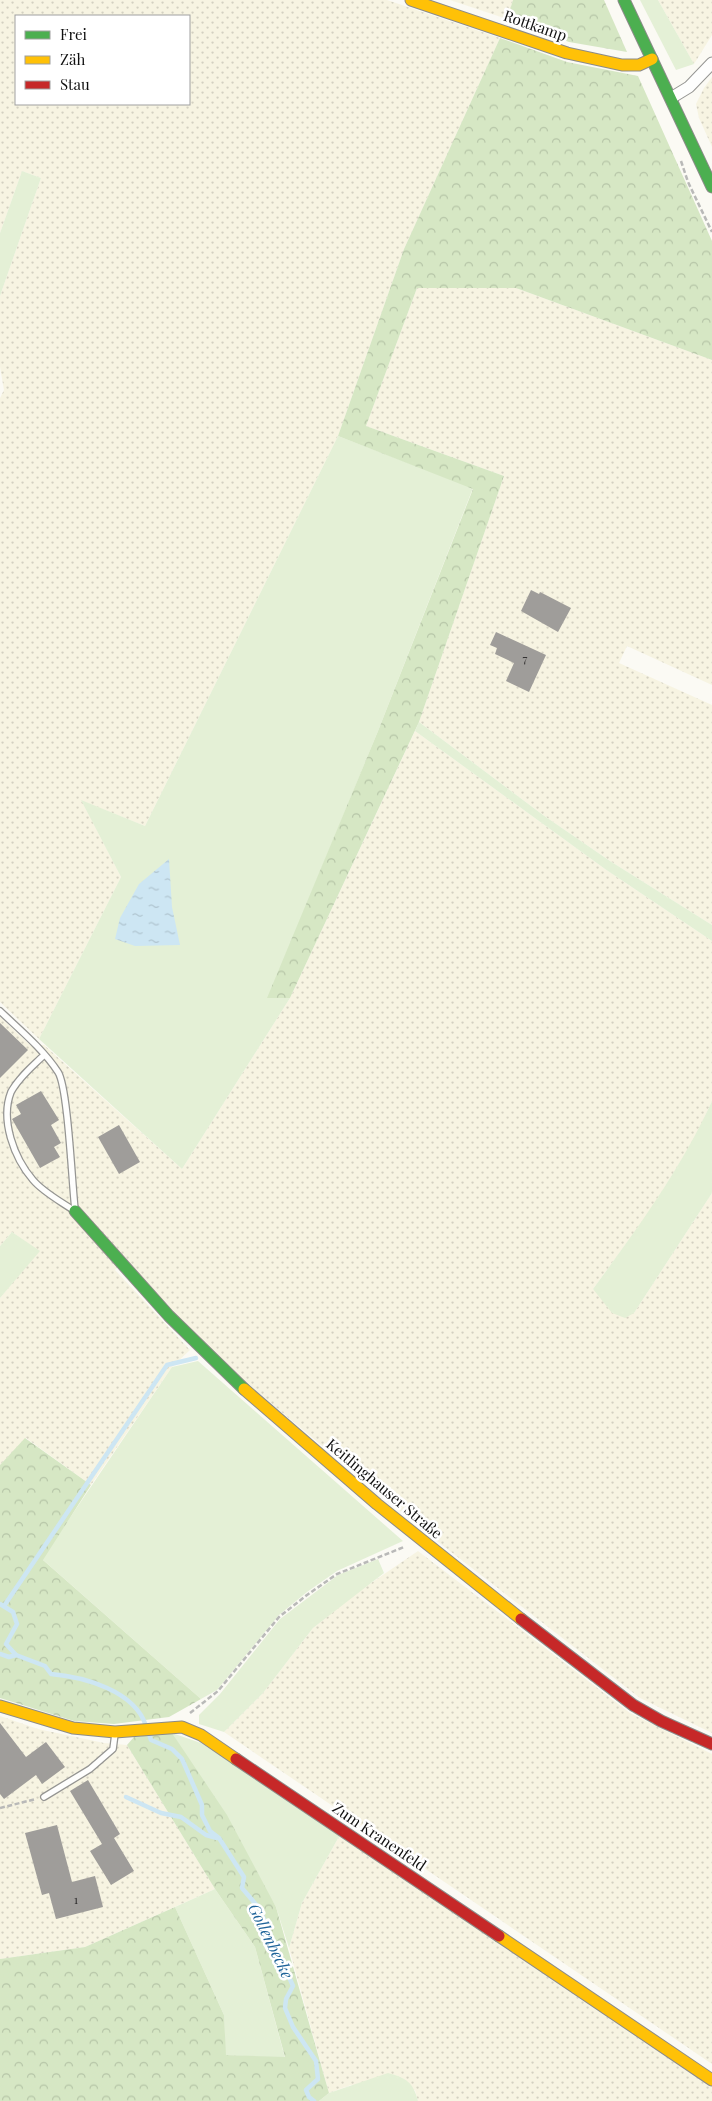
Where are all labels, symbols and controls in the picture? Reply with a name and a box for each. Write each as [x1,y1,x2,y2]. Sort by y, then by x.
street label: Rottkamp [501,5,570,45]
legend [15,15,190,105]
text: Frei [60,24,88,44]
text: Zäh [60,49,85,69]
text: Stau [60,74,90,94]
house number: 7 [523,650,528,666]
street label: Keitlinghauser Straße [322,1434,447,1543]
street label: Zum Kranenfeld [329,1797,431,1875]
house number: 1 [74,1891,79,1907]
water label: Gollenbecke [244,1900,299,1982]

